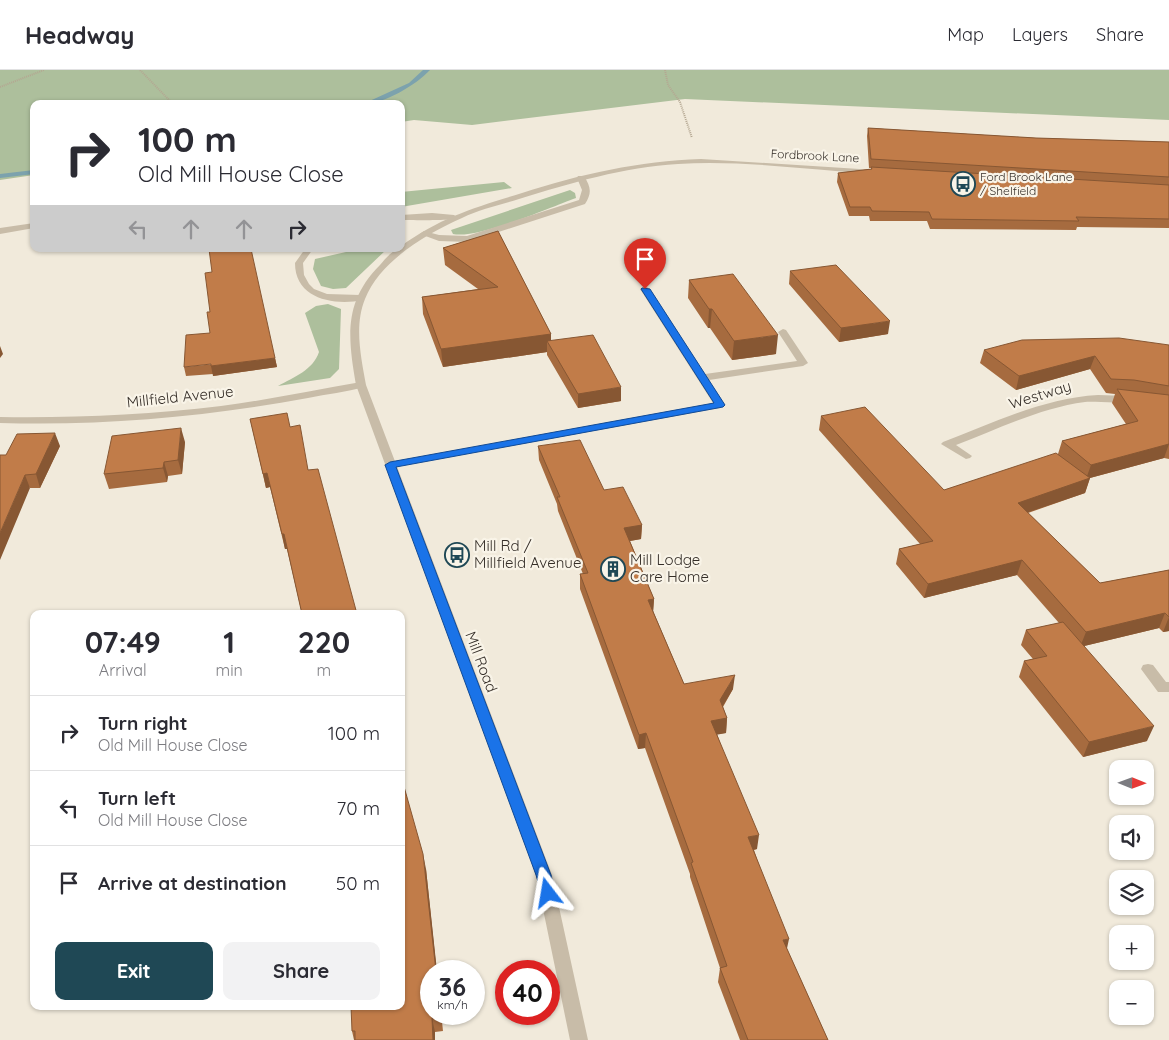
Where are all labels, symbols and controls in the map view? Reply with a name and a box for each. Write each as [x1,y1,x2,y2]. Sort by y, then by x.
text: Headway [25,20,134,50]
text: Map [947,23,984,46]
text: Layers [1012,23,1068,46]
text: Share [1096,23,1144,46]
text: 100 m [138,117,237,161]
icon: right [55,120,120,185]
street label: Fordbrook Lane [770,146,860,165]
text: Old Mill House Close [138,160,344,188]
place label: Ford Brook Lane / Shelfield [980,169,1073,198]
bus stop icon: Ford Brook Lane / Shelfield [950,171,976,197]
icon: left [124,215,152,243]
icon: ahead [177,215,205,243]
icon: ahead [230,215,258,243]
icon: right [283,215,311,243]
pin [624,238,666,289]
icon: arrive [631,245,659,273]
street label: Westway [1006,376,1073,413]
street label: Millfield Avenue [126,381,234,412]
place label: Mill Rd / Millfield Avenue [474,536,581,572]
bus stop icon: Mill Rd / Millfield Avenue [444,542,470,568]
place label: Mill Lodge Care Home [630,550,709,586]
building icon: Mill Lodge Care Home [600,556,626,582]
text: 07:49 [85,623,161,661]
text: 1 [223,623,235,661]
text: 220 [298,623,350,661]
street label: Mill Road [461,629,502,695]
text: Arrival [99,660,147,680]
text: min [216,660,243,680]
text: m [317,660,331,680]
text: Turn right [98,711,187,735]
icon: right [55,719,83,747]
text: 100 m [328,721,380,745]
text: Old Mill House Close [98,735,248,755]
north arrow [1109,760,1154,805]
map controls [1109,760,1154,1025]
text: Turn left [98,786,176,810]
icon: left [55,794,83,822]
text: 70 m [336,796,380,820]
text: Old Mill House Close [98,810,248,830]
button: sound [1109,815,1154,860]
position arrow [521,866,573,918]
icon: arrive [55,869,83,897]
button: layers [1109,870,1154,915]
text: Arrive at destination [98,871,287,895]
text: 50 m [336,871,380,895]
button: + [1109,925,1154,970]
button: Exit [55,942,213,1000]
button: Share [223,942,380,1000]
speed limit sign: 40 [495,960,560,1025]
text: 36 [439,971,466,1002]
button: − [1109,980,1154,1025]
text: km/h [437,997,468,1012]

